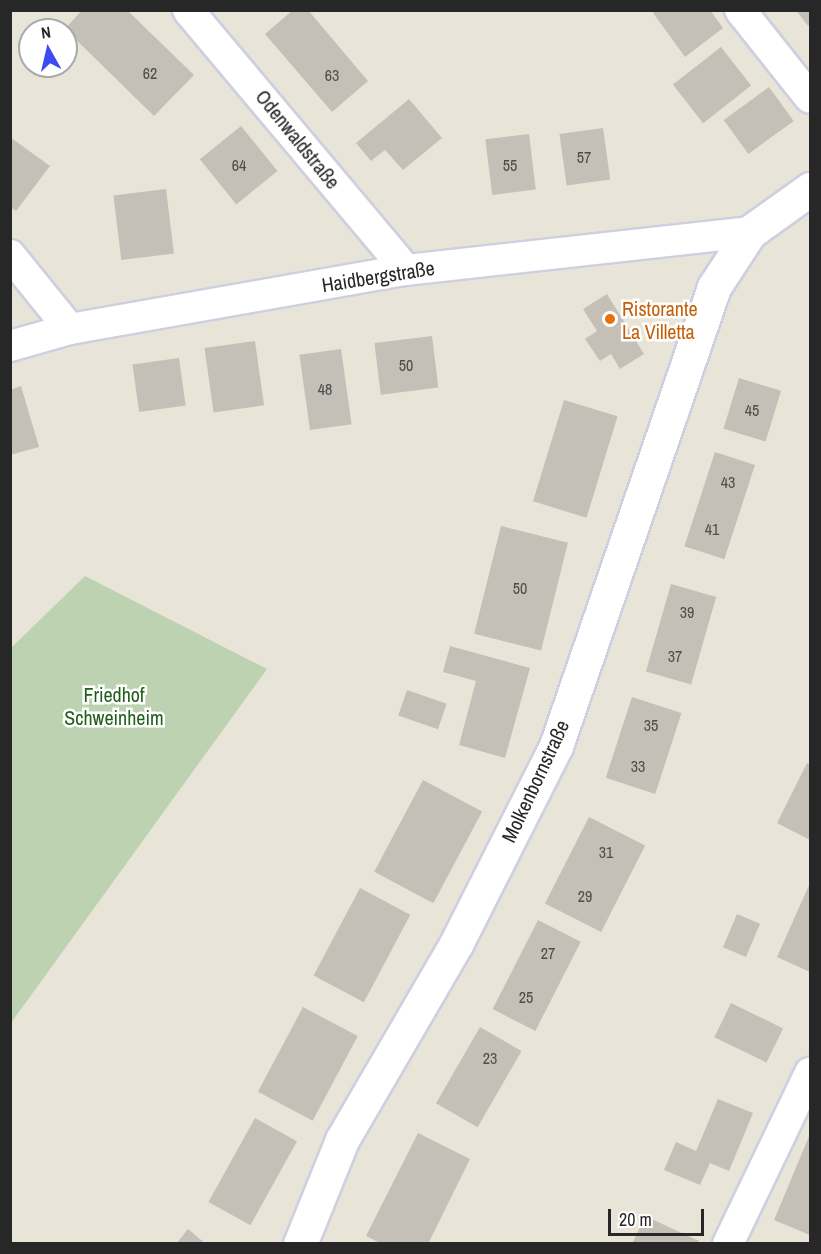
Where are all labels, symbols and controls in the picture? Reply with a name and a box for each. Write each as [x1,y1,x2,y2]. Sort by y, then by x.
north arrow [18,18,78,78]
text: N [40,21,52,44]
house number: 62 [143,63,157,83]
house number: 63 [325,65,339,85]
street label: Odenwaldstraße [251,85,345,193]
house number: 57 [577,147,591,167]
house number: 64 [232,155,246,175]
house number: 55 [503,155,517,175]
street label: Haidbergstraße [320,255,436,297]
place label: Ristorante La Villetta [622,296,698,343]
marker: Ristorante La Villetta [603,312,617,326]
house number: 50 [399,355,413,375]
house number: 48 [318,379,332,399]
house number: 45 [745,400,759,420]
house number: 43 [721,472,735,492]
house number: 41 [705,519,719,539]
house number: 50 [513,578,527,598]
house number: 39 [680,602,694,622]
house number: 37 [668,646,682,666]
park label: Friedhof Schweinheim [64,683,164,730]
house number: 35 [644,715,658,735]
street label: Molkenbornstraße [496,716,574,846]
house number: 33 [631,756,645,776]
house number: 31 [599,842,613,862]
house number: 29 [578,886,592,906]
house number: 27 [541,943,555,963]
house number: 25 [519,987,533,1007]
house number: 23 [483,1048,497,1068]
scale bar [611,1197,707,1235]
text: 20 m [619,1207,652,1232]

